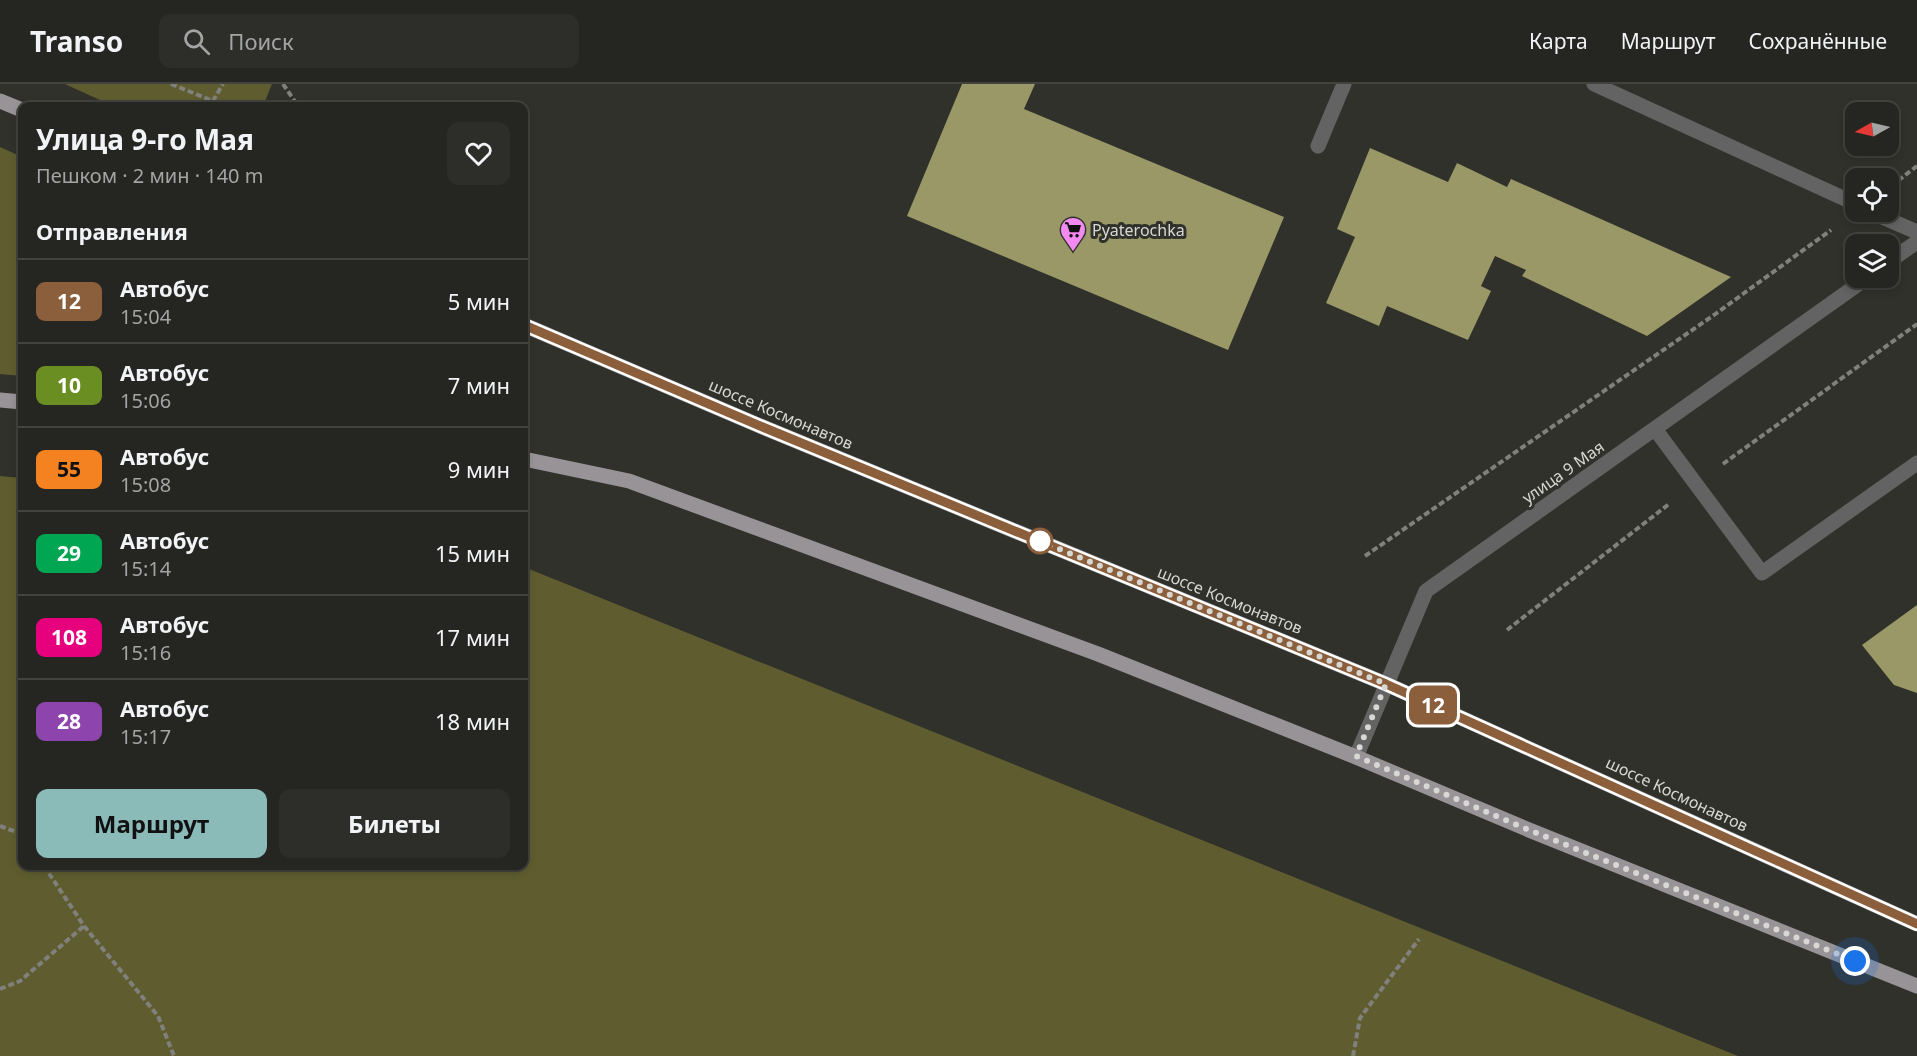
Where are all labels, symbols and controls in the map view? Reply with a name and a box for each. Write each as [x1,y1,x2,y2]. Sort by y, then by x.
search box [159,14,579,68]
text: Transo [30,22,123,60]
icon: search [180,25,213,58]
text: Поиск [228,26,294,56]
text: Карта [1529,27,1588,55]
text: Маршрут [1621,27,1716,55]
text: Сохранённые [1749,27,1887,55]
north arrow [1845,102,1899,156]
map controls [1845,102,1899,288]
text: Улица 9-го Мая [36,120,254,158]
button: heart [447,122,510,185]
text: Пешком · 2 мин · 140 m [36,162,263,189]
button: locate [1845,168,1899,222]
supermarket icon: Pyaterochka [1058,215,1088,253]
text: Отправления [36,216,188,246]
place label: Pyaterochka [1092,219,1185,241]
button: layers [1845,234,1899,288]
text: Автобус [120,273,209,303]
text: 5 мин [448,286,510,316]
text: 12 [57,287,81,315]
text: 15:04 [120,303,171,330]
text: Автобус [120,357,209,387]
text: 7 мин [448,370,510,400]
text: 10 [57,371,81,399]
street label: шоссе Космонавтов [706,374,856,454]
text: 15:06 [120,387,171,414]
street label: улица 9 Мая [1518,436,1608,508]
text: Автобус [120,441,209,471]
text: 9 мин [448,454,510,484]
text: 55 [57,455,81,483]
text: 15:08 [120,471,171,498]
text: Автобус [120,525,209,555]
unlabelled marker [1027,528,1053,554]
text: 15 мин [435,538,510,568]
text: 29 [57,539,81,567]
text: 15:14 [120,555,171,582]
street label: шоссе Космонавтов [1154,561,1306,639]
text: Автобус [120,609,209,639]
text: 17 мин [435,622,510,652]
text: 108 [51,623,87,651]
text: 15:16 [120,639,171,666]
line badge: 12 [1406,686,1460,724]
text: 12 [1421,691,1445,719]
text: Автобус [120,693,209,723]
text: 18 мин [435,706,510,736]
text: 28 [57,707,81,735]
text: 15:17 [120,723,171,750]
street label: шоссе Космонавтов [1602,751,1752,837]
button: Маршрут [36,789,267,858]
button: Билеты [279,789,510,858]
your location [1840,946,1870,976]

